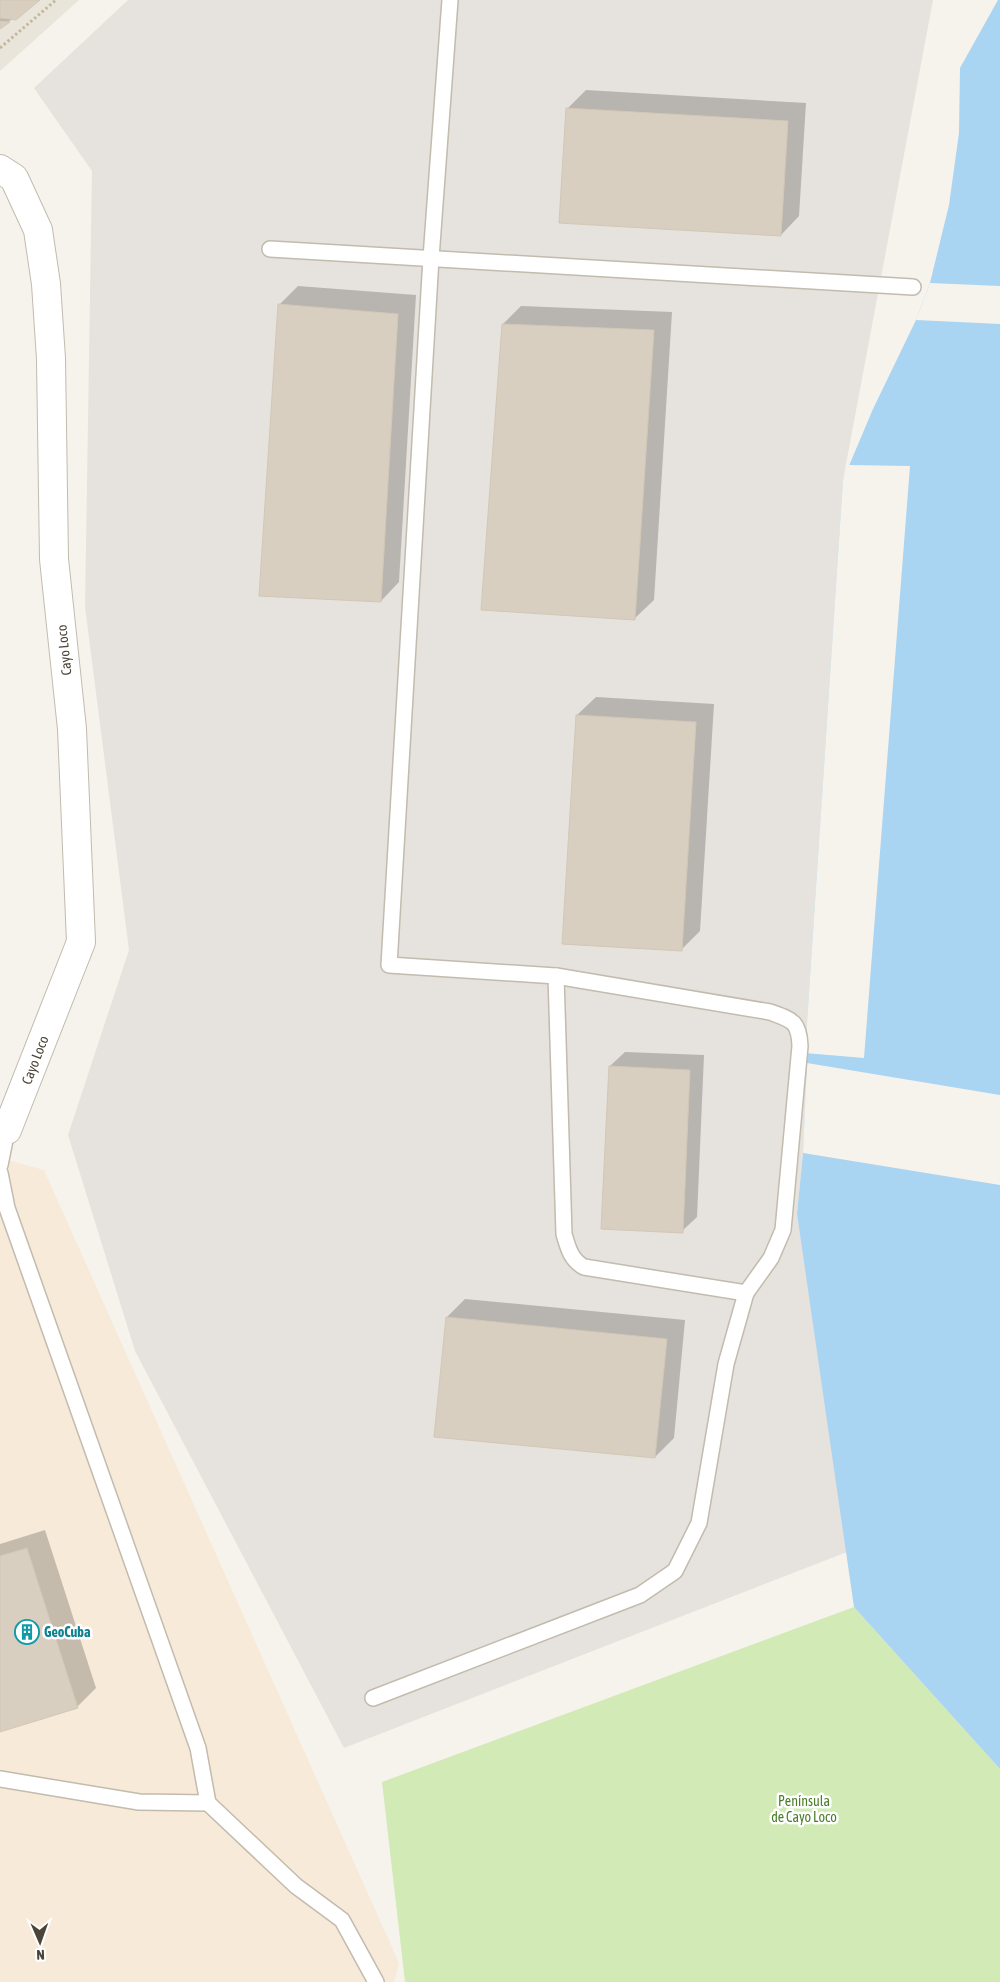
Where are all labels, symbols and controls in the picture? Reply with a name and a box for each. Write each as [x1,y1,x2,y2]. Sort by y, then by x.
street label: Cayo Loco [53,624,75,676]
street label: Cayo Loco [18,1033,52,1087]
building icon: GeoCuba [14,1619,40,1645]
place label: GeoCuba [44,1624,91,1640]
park label: Península de Cayo Loco [771,1793,837,1825]
north arrow [15,1917,65,1967]
text: N [36,1947,45,1963]

